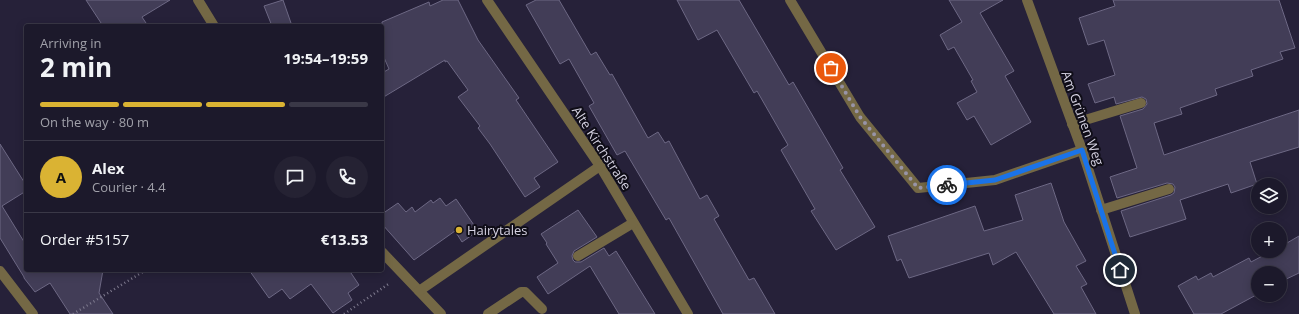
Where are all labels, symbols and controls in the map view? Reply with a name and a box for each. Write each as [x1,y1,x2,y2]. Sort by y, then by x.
text: Arriving in [40,34,102,52]
text: 19:54–19:59 [283,48,368,68]
text: 2 min [40,49,112,85]
pin [814,51,848,85]
icon: bag [820,57,842,79]
street label: Am Grünen Weg [1058,68,1108,168]
street label: Alte Kirchstraße [568,103,636,193]
text: On the way · 80 m [40,113,149,131]
button: chat [274,156,316,198]
button: phone [326,156,368,198]
text: Alex [92,158,124,178]
courier [927,165,967,205]
text: A [56,167,66,187]
icon: bike [936,174,958,196]
text: Courier · 4.4 [92,178,166,196]
map controls [1251,178,1287,302]
button: layers [1251,178,1287,214]
place label: Hairytales [467,221,528,239]
button: + [1251,222,1287,258]
marker: Hairytales [454,225,464,235]
text: Order #5157 [40,229,129,249]
text: €13.53 [321,229,368,249]
pin [1103,253,1137,287]
icon: home [1109,259,1131,281]
button: − [1251,266,1287,302]

